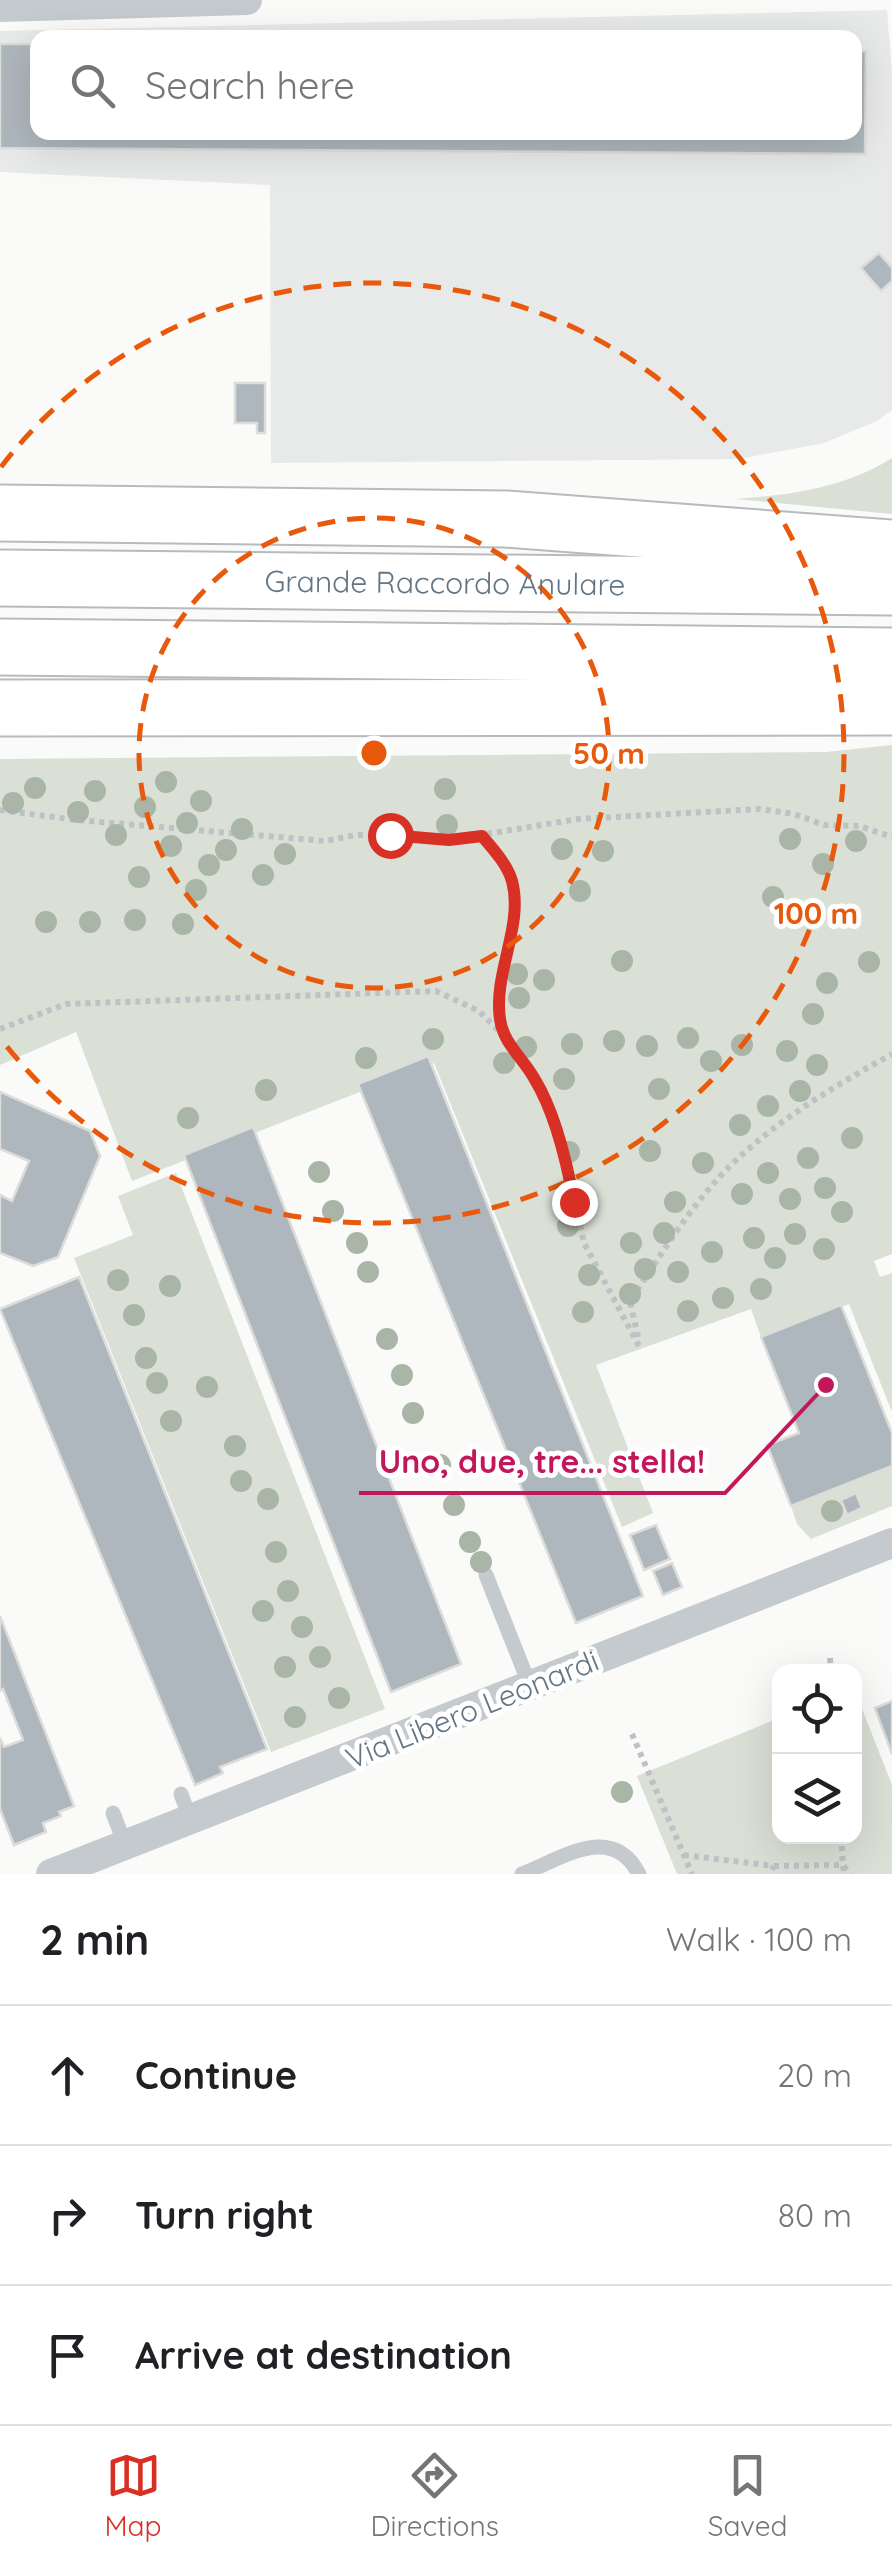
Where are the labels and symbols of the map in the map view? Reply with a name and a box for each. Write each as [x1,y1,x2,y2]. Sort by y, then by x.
street label: Grande Raccordo Anulare [264,562,626,603]
text: 50 m [573,734,645,772]
centre of rings [356,735,392,771]
route start [368,813,414,859]
text: 100 m [774,894,858,932]
route end [552,1180,598,1226]
callout: Uno, due, tre... stella! [359,1431,725,1493]
text: Uno, due, tre... stella! [379,1441,705,1481]
street label: Via Libero Leonardi [340,1641,604,1777]

